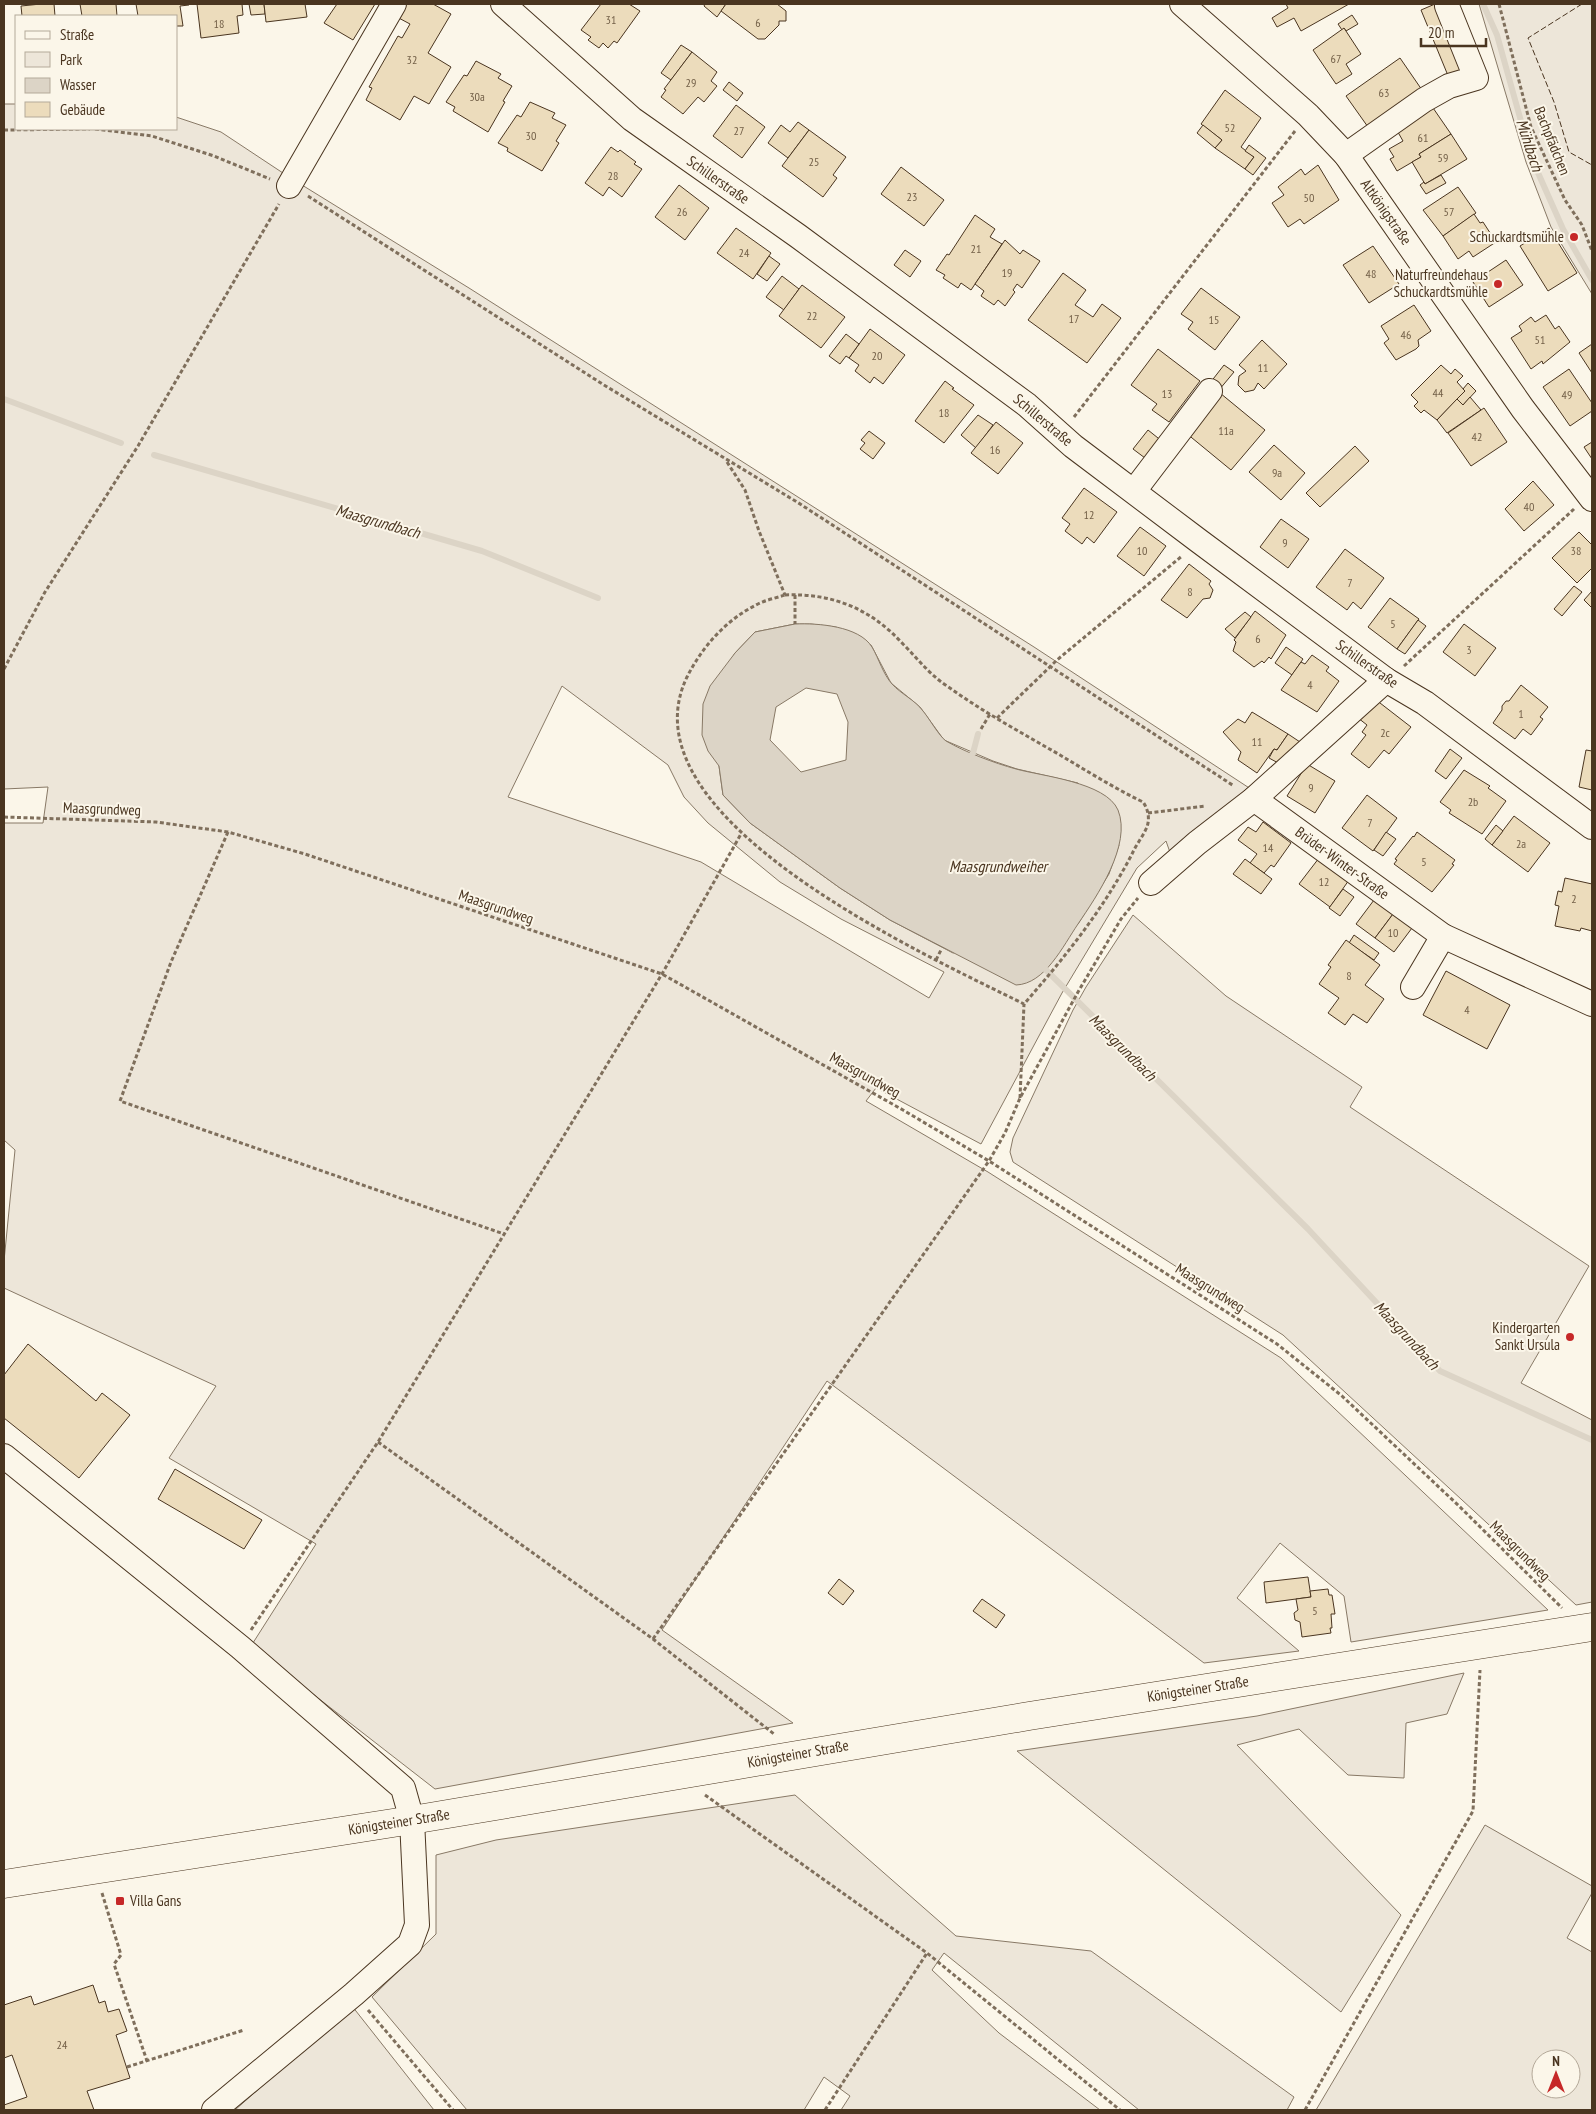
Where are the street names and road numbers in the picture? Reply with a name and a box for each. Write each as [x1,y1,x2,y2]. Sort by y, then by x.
street label: Bachpfädchen [1530,104,1575,178]
street label: Schillerstraße [683,151,753,208]
street label: Altkönigstraße [1357,175,1416,248]
street label: Schillerstraße [1010,389,1077,450]
street label: Schillerstraße [1332,635,1402,692]
street label: Maasgrundweg [63,798,141,819]
street label: Brüder-Winter-Straße [1292,822,1393,903]
street label: Maasgrundweg [456,885,536,928]
street label: Maasgrundweg [826,1047,904,1102]
street label: Maasgrundweg [1172,1259,1248,1316]
street label: Maasgrundweg [1486,1516,1555,1585]
street label: Königsteiner Straße [1146,1671,1250,1706]
street label: Königsteiner Straße [746,1735,850,1772]
street label: Königsteiner Straße [347,1804,451,1839]

